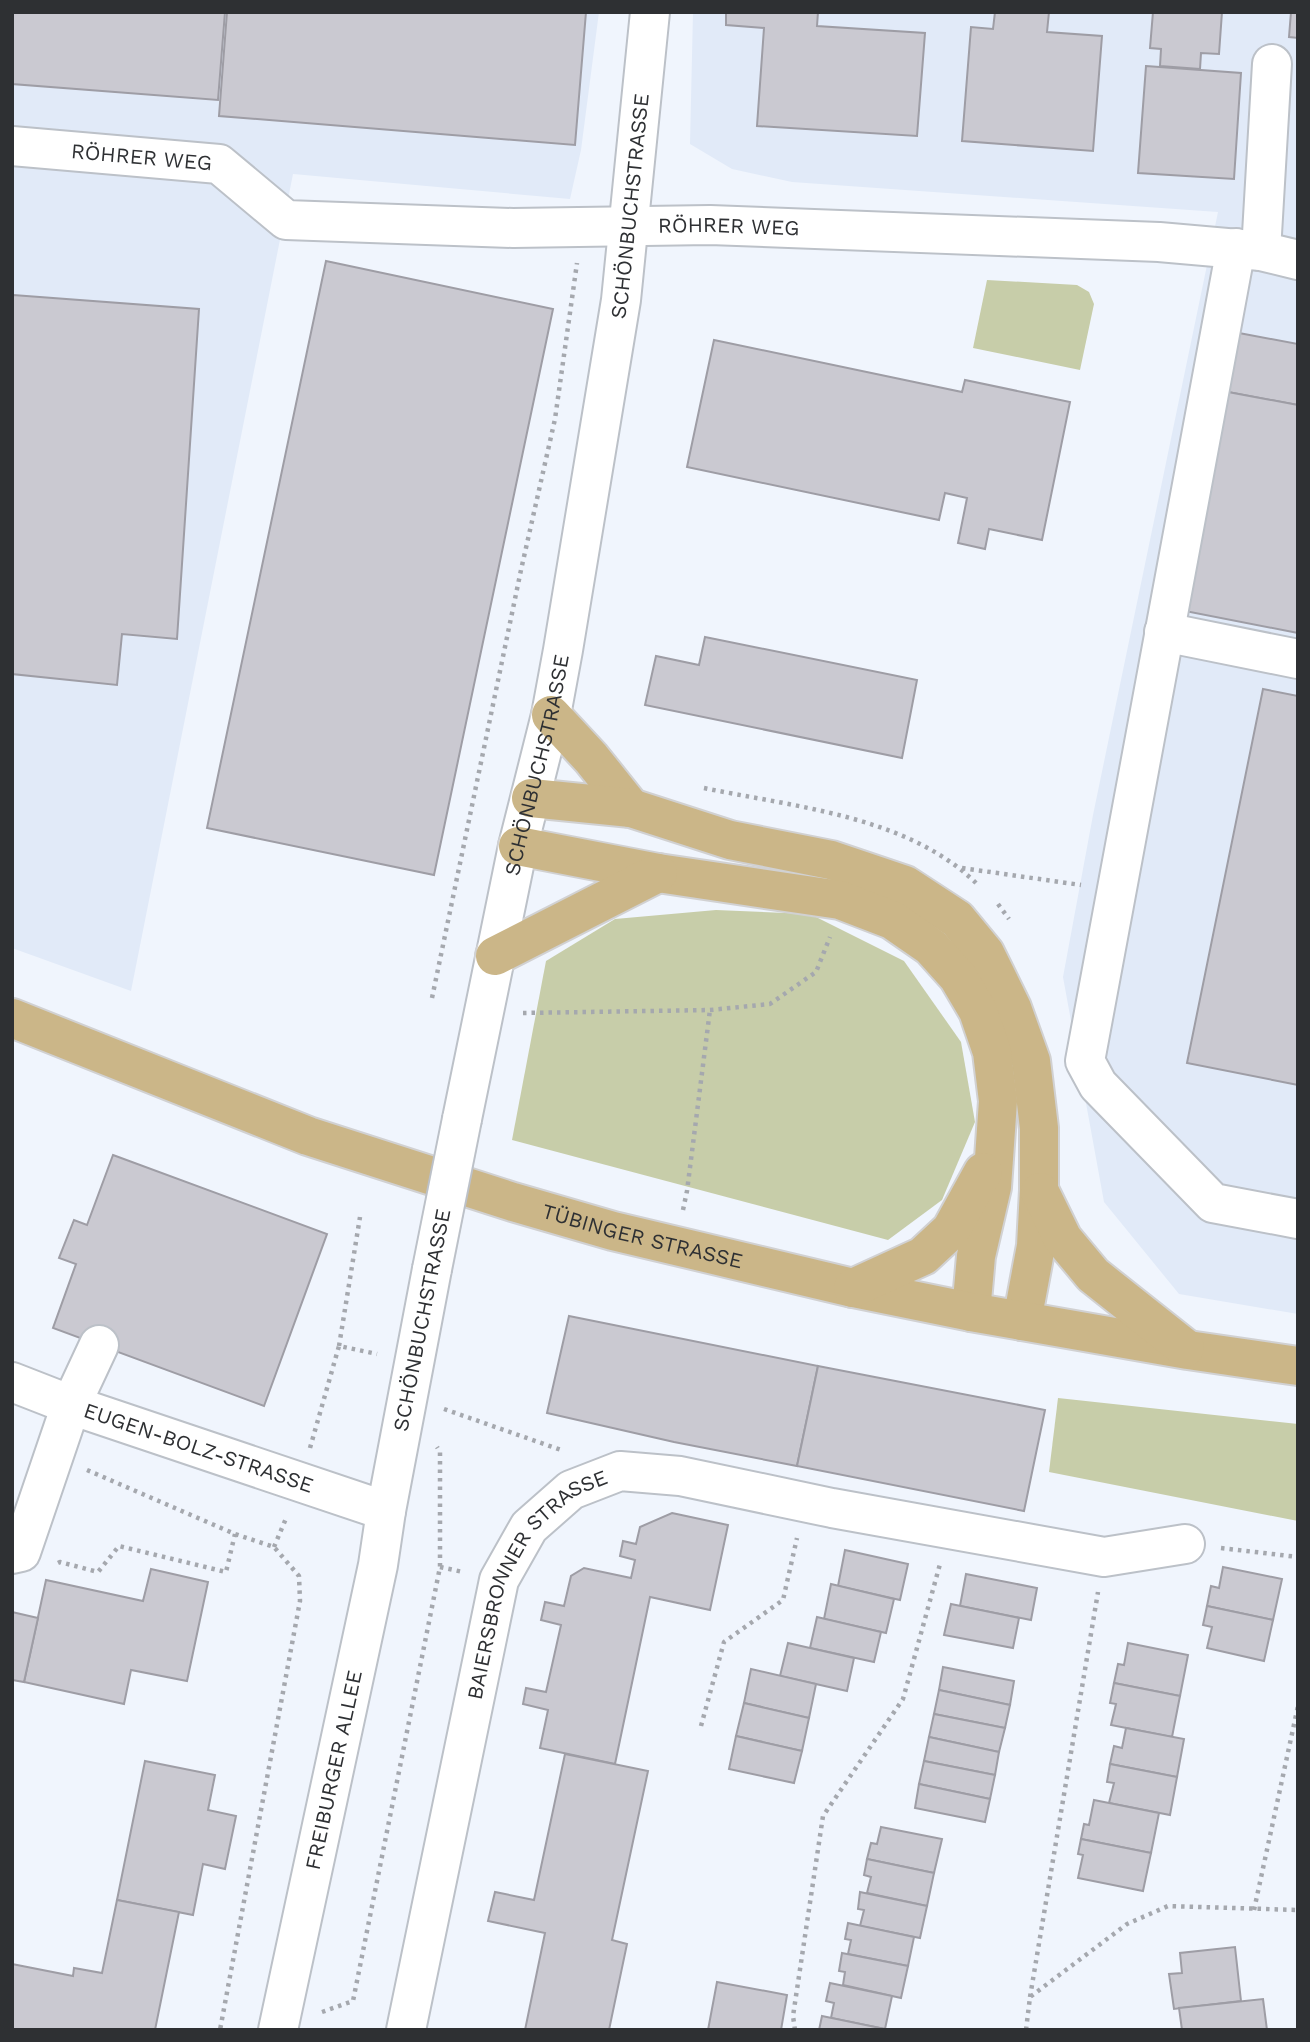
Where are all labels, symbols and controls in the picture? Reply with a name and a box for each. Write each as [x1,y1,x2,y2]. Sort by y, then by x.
street label: SCHÖNBUCHSTRASSE [605,92,654,321]
street label: RÖHRER WEG [70,138,213,175]
street label: RÖHRER WEG [658,212,800,240]
street label: SCHÖNBUCHSTRASSE [499,652,574,878]
street label: TÜBINGER STRASSE [539,1198,745,1273]
street label: SCHÖNBUCHSTRASSE [388,1206,455,1433]
street label: EUGEN-BOLZ-STRASSE [81,1397,317,1498]
street label: BAIERSBRONNER STRASSE [462,1464,611,1702]
street label: FREIBURGER ALLEE [300,1668,367,1872]

